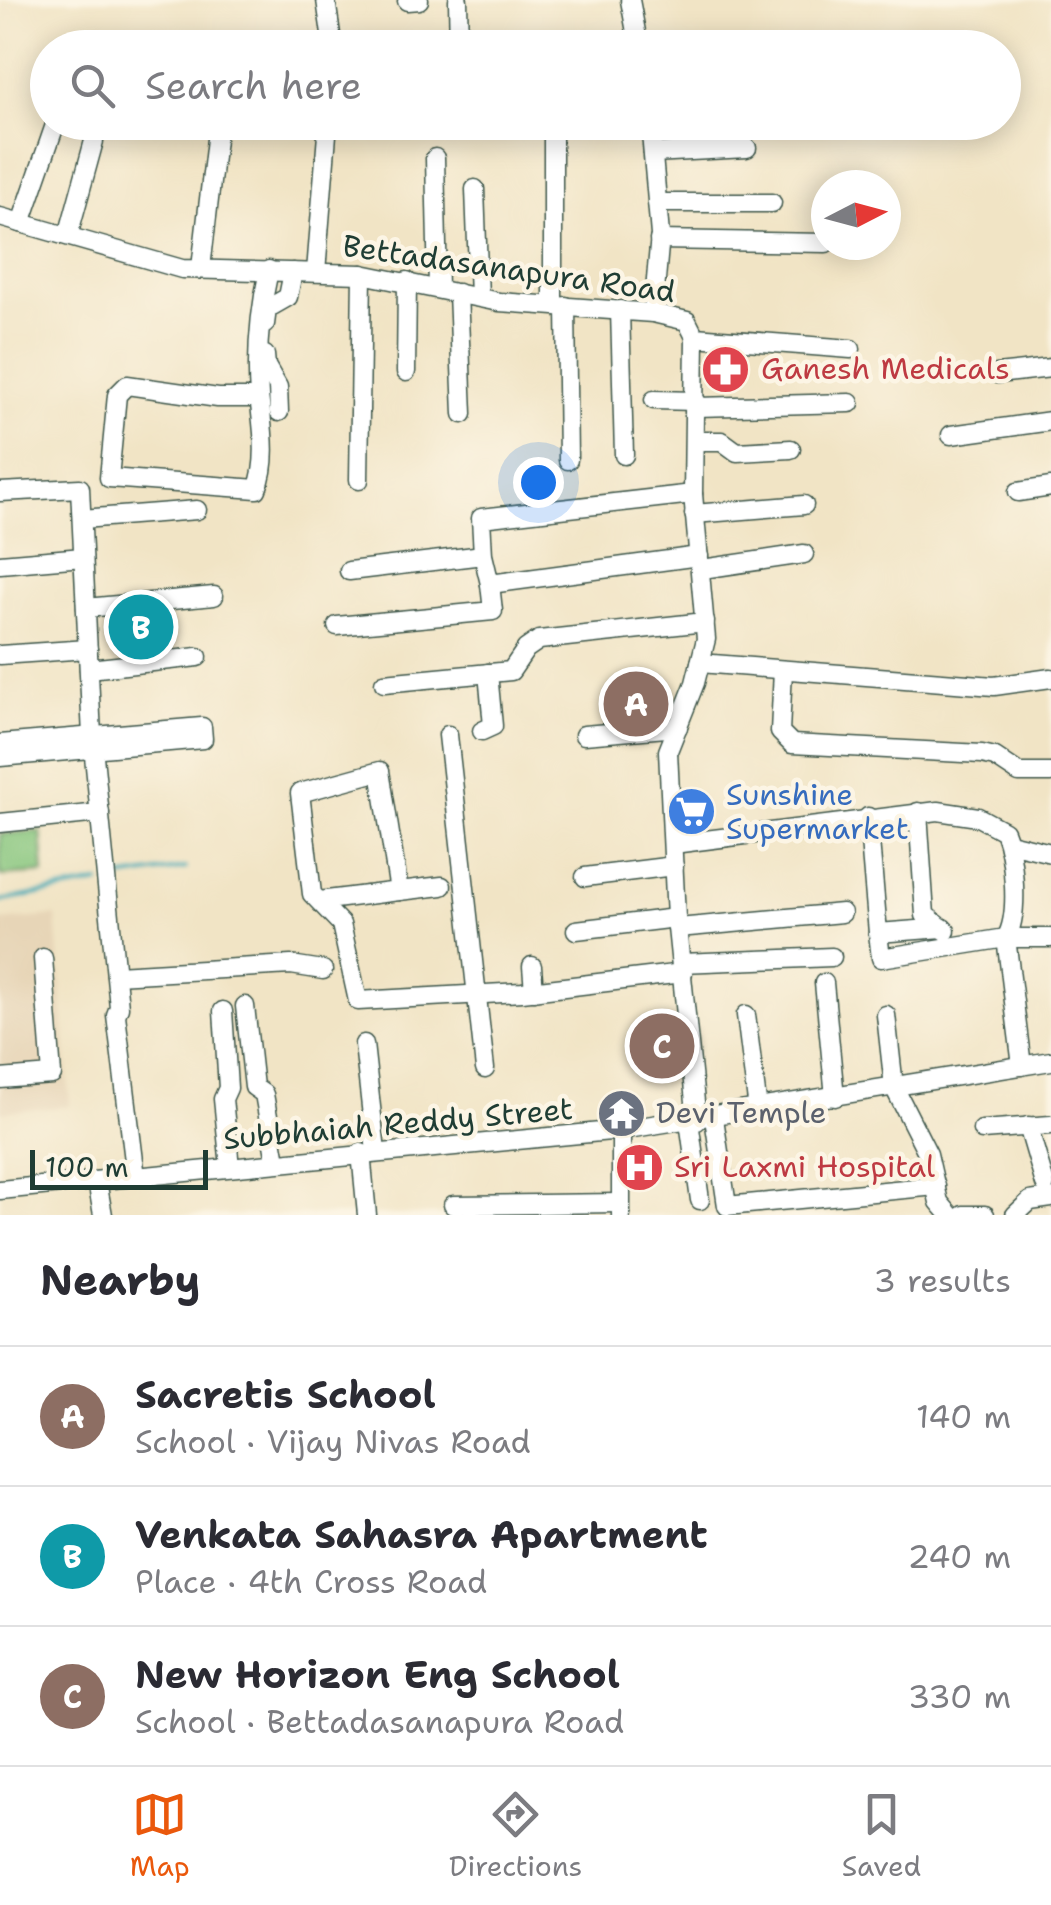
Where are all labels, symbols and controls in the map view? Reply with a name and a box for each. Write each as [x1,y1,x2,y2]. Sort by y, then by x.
search box [30,30,1021,140]
icon: search [65,58,120,113]
text: Search here [145,60,362,111]
north arrow [811,170,901,260]
street label: Bettadasanapura Road [340,225,678,312]
pharmacy icon: Ganesh Medicals [700,343,752,395]
place label: Ganesh Medicals [761,348,1010,389]
your location [513,457,564,508]
pin: B [108,590,174,664]
pin: A [604,666,668,742]
place label: Sunshine Supermarket [726,774,909,849]
supermarket icon: Sunshine Supermarket [665,786,717,838]
pin: C [630,1008,694,1084]
temple icon: Devi Temple [595,1087,647,1139]
street label: Subbhaiah Reddy Street [221,1088,574,1159]
place label: Devi Temple [656,1092,826,1133]
hospital icon: Sri Laxmi Hospital [613,1141,665,1193]
scale bar [30,1145,208,1190]
place label: Sri Laxmi Hospital [674,1146,935,1187]
text: 100 m [45,1148,129,1186]
text: Nearby [40,1252,200,1308]
text: 3 results [874,1259,1011,1302]
text: Sacretis School [135,1369,436,1420]
text: A [60,1395,85,1438]
text: 140 m [916,1395,1011,1438]
text: School · Vijay Nivas Road [135,1420,531,1463]
text: Venkata Sahasra Apartment [135,1509,708,1560]
text: B [63,1535,82,1578]
text: 240 m [908,1535,1011,1578]
text: Place · 4th Cross Road [135,1560,487,1603]
text: New Horizon Eng School [135,1649,620,1700]
text: C [63,1675,82,1718]
text: 330 m [908,1675,1011,1718]
text: School · Bettadasanapura Road [135,1700,624,1743]
tab: Map [130,1787,190,1885]
tab: Directions [449,1787,582,1885]
tab: Saved [842,1787,921,1885]

